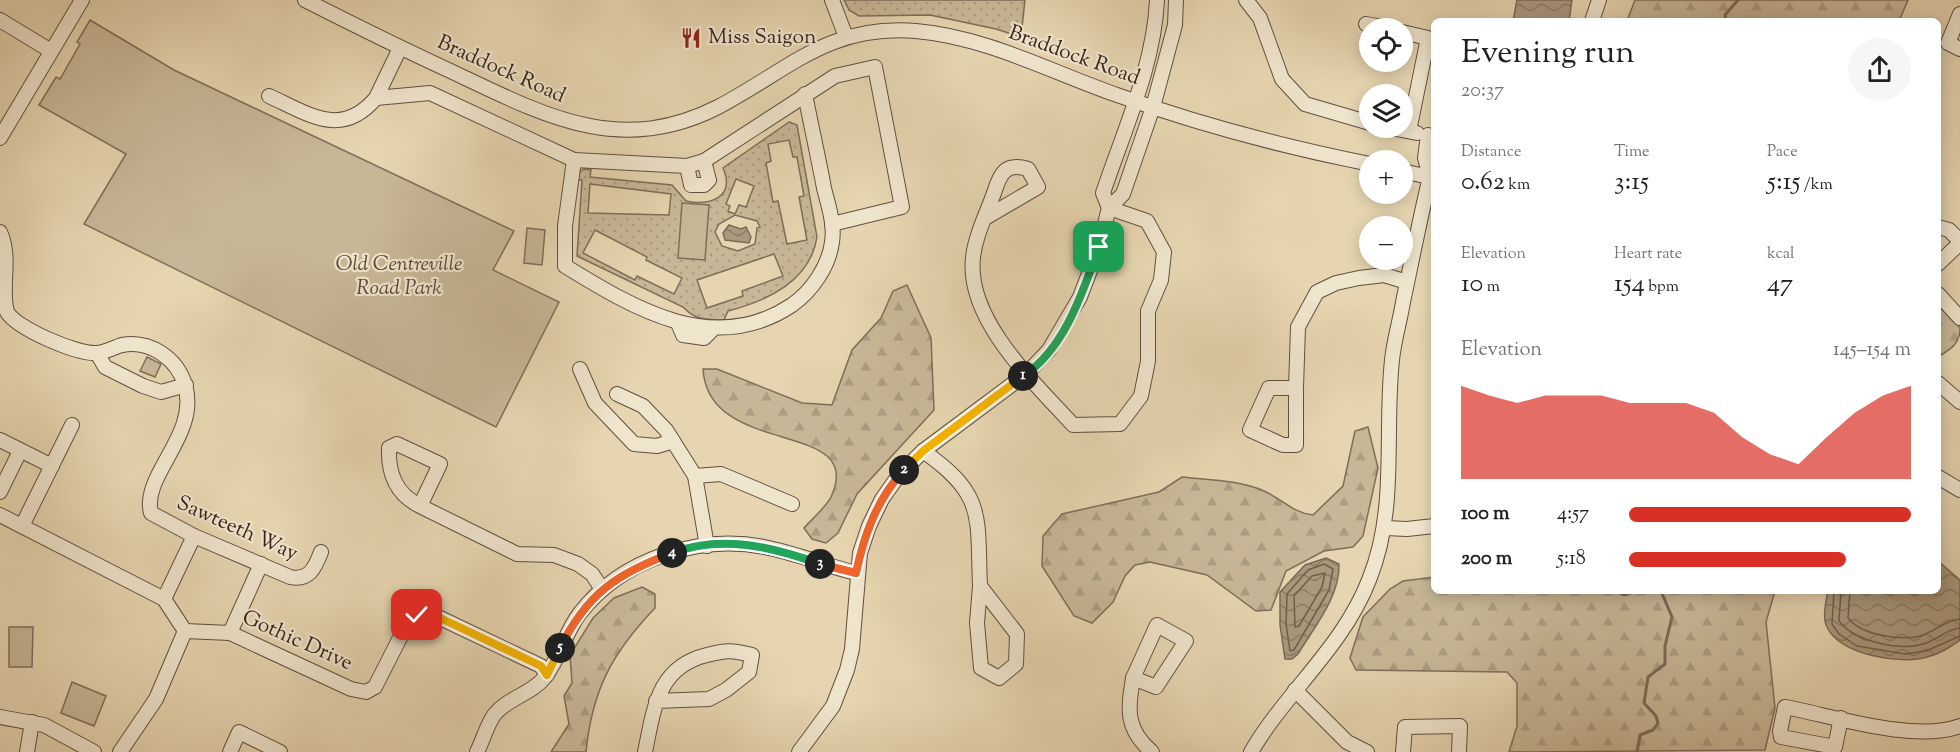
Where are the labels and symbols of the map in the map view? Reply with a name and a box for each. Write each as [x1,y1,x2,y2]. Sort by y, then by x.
street label: Braddock Road [1004,18,1144,94]
place label: Miss Saigon [708,23,816,53]
restaurant icon: Miss Saigon [679,26,703,50]
street label: Braddock Road [432,28,570,112]
pin [1073,221,1124,272]
park label: Old Centreville Road Park [335,250,463,304]
pin: 1 [1008,361,1038,391]
pin: 2 [889,455,919,485]
street label: Sawteeth Way [171,489,303,569]
pin: 4 [657,538,687,568]
pin: 3 [805,549,835,579]
pin [391,589,442,640]
street label: Gothic Drive [237,603,357,679]
pin: 5 [545,633,575,663]

